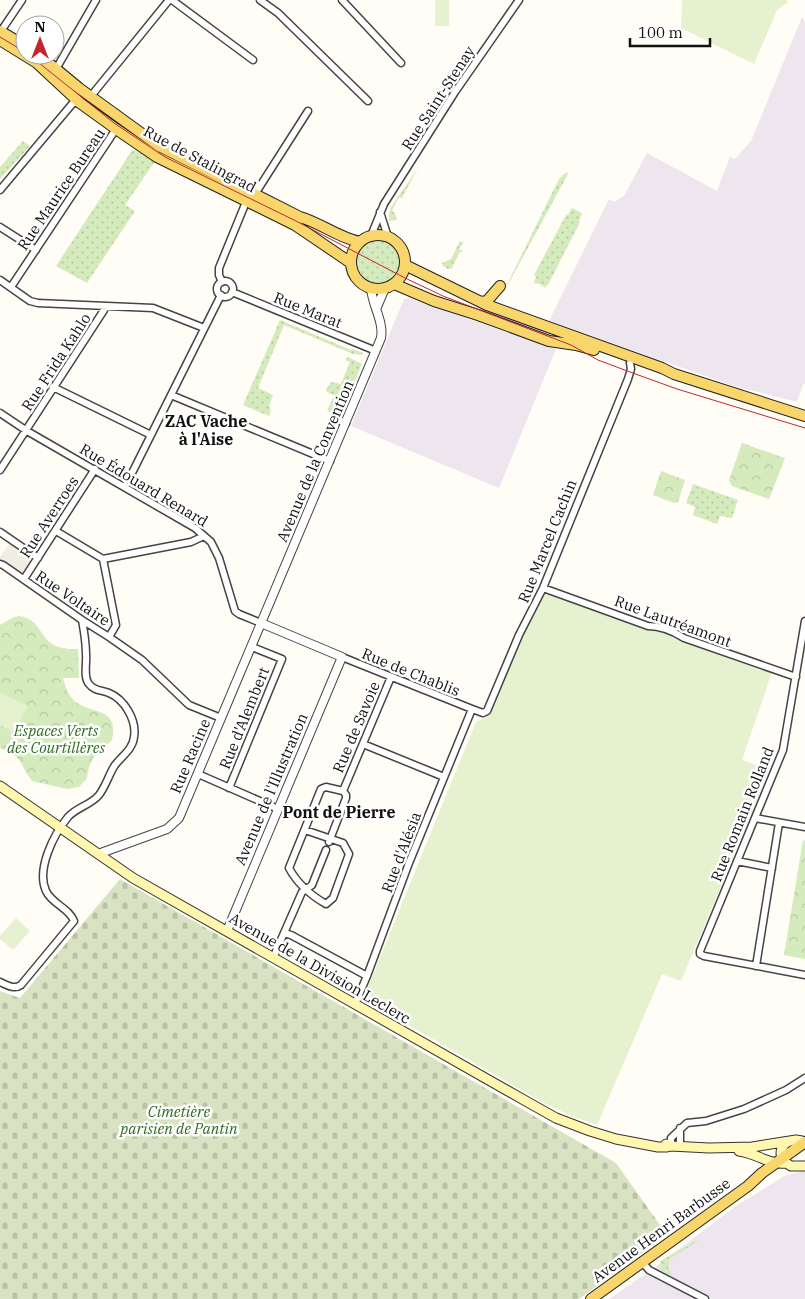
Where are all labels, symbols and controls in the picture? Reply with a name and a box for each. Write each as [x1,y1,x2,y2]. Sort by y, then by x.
north arrow [15,15,65,65]
scale bar [630,15,710,47]
text: N [34,18,46,36]
text: 100 m [638,23,683,42]
street label: Rue Saint-Stenay [397,42,479,154]
street label: Rue de Stalingrad [140,121,260,197]
street label: Rue Maurice Bureau [13,124,109,254]
street label: Rue Marat [271,288,345,332]
street label: Rue Frida Kahlo [17,309,95,415]
street label: Avenue de la Convention [272,377,358,545]
district label: ZAC Vache à l'Aise [165,411,247,449]
street label: Rue Édouard Renard [77,439,211,531]
street label: Rue Averroes [15,472,83,562]
street label: Rue Marcel Cachin [514,476,581,606]
street label: Rue Voltaire [32,566,114,630]
street label: Rue Lautréamont [612,591,734,651]
street label: Rue de Chablis [359,644,463,700]
street label: Rue d'Alembert [215,664,273,772]
street label: Rue de Savoie [328,678,384,776]
street label: Avenue de l'Illustration [230,710,312,868]
street label: Rue Racine [166,716,214,796]
park label: Espaces Verts des Courtillères [7,721,106,757]
street label: Rue Romain Rolland [706,744,778,884]
district label: Pont de Pierre [282,802,396,822]
street label: Rue d'Alésia [377,809,425,895]
street label: Avenue de la Division Leclerc [226,908,414,1028]
park label: Cimetière parisien de Pantin [118,1102,238,1138]
street label: Avenue Henri Barbusse [588,1173,734,1287]

